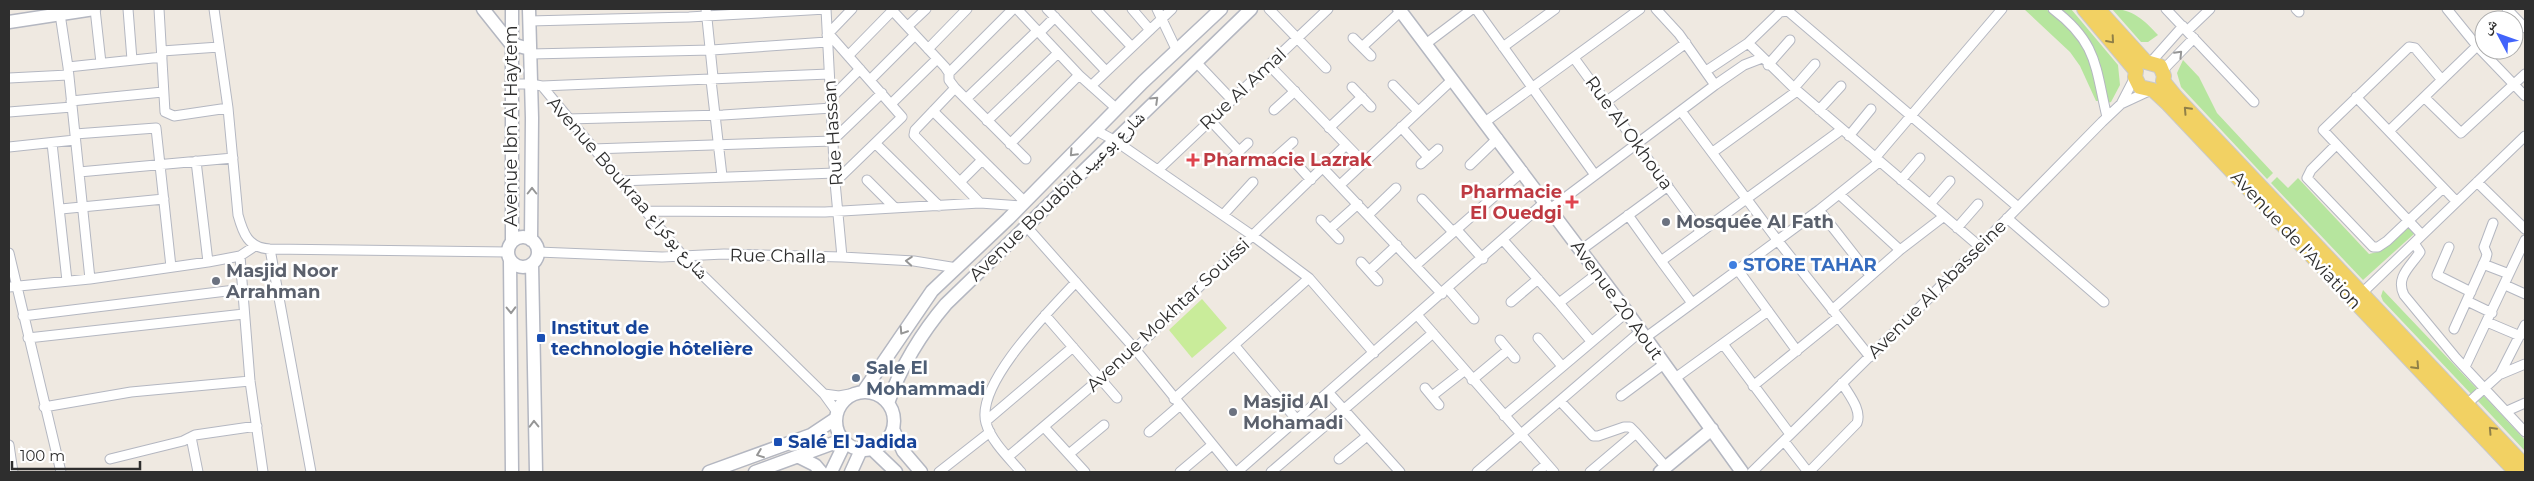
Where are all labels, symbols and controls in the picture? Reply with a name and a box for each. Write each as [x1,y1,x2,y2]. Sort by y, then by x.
north arrow [2474,10,2524,60]
text: ش [2478,15,2501,38]
street label: Avenue Ibn Al Haytem [500,25,522,227]
one-way arrow [2105,34,2114,43]
street label: Rue Al Amal [1195,43,1291,135]
one-way arrow [2173,51,2182,60]
street label: Rue Al Okhoua [1580,72,1678,194]
street label: Rue Hassan [818,79,848,187]
street label: Avenue Boukraa شارع بوكراع [543,92,713,284]
one-way arrow [1150,97,1159,106]
street label: Avenue Bouabid شارع بوعبيد [965,106,1149,286]
one-way arrow [2184,106,2193,115]
one-way arrow [1070,147,1079,156]
place label: Pharmacie Lazrak [1203,149,1372,171]
marker: Pharmacie Lazrak [1187,154,1199,166]
street label: Avenue de l'Aviation [2226,166,2366,314]
place label: Pharmacie El Ouedgi [1460,181,1562,224]
one-way arrow [527,187,537,195]
marker: Pharmacie El Ouedgi [1566,196,1578,208]
place label: Mosquée Al Fath [1676,211,1834,233]
street label: Avenue Al Abasseine [1863,215,2011,363]
marker: Mosquée Al Fath [1660,216,1672,228]
street label: Avenue Mokhtar Souissi [1082,234,1254,396]
street label: Avenue 20 Aout [1566,236,1668,364]
street label: Rue Challa [730,244,826,268]
place label: STORE TAHAR [1743,254,1877,276]
one-way arrow [905,256,913,267]
marker: STORE TAHAR [1727,259,1739,271]
place label: Masjid Noor Arrahman [225,260,338,303]
marker: Masjid Noor Arrahman [210,275,222,287]
one-way arrow [506,306,516,314]
place label: Institut de technologie hôtelière [551,317,753,360]
one-way arrow [900,325,909,335]
marker: Institut de technologie hôtelière [535,332,547,344]
place label: Sale El Mohammadi [866,357,985,400]
one-way arrow [2410,361,2419,370]
marker: Sale El Mohammadi [850,372,862,384]
place label: Masjid Al Mohamadi [1243,391,1343,434]
marker: Masjid Al Mohamadi [1227,406,1239,418]
one-way arrow [529,419,539,427]
one-way arrow [2489,427,2498,436]
place label: Salé El Jadida [788,431,917,453]
marker: Salé El Jadida [772,436,784,448]
scale bar [12,438,140,470]
text: 100 m [20,446,65,465]
one-way arrow [756,448,765,458]

